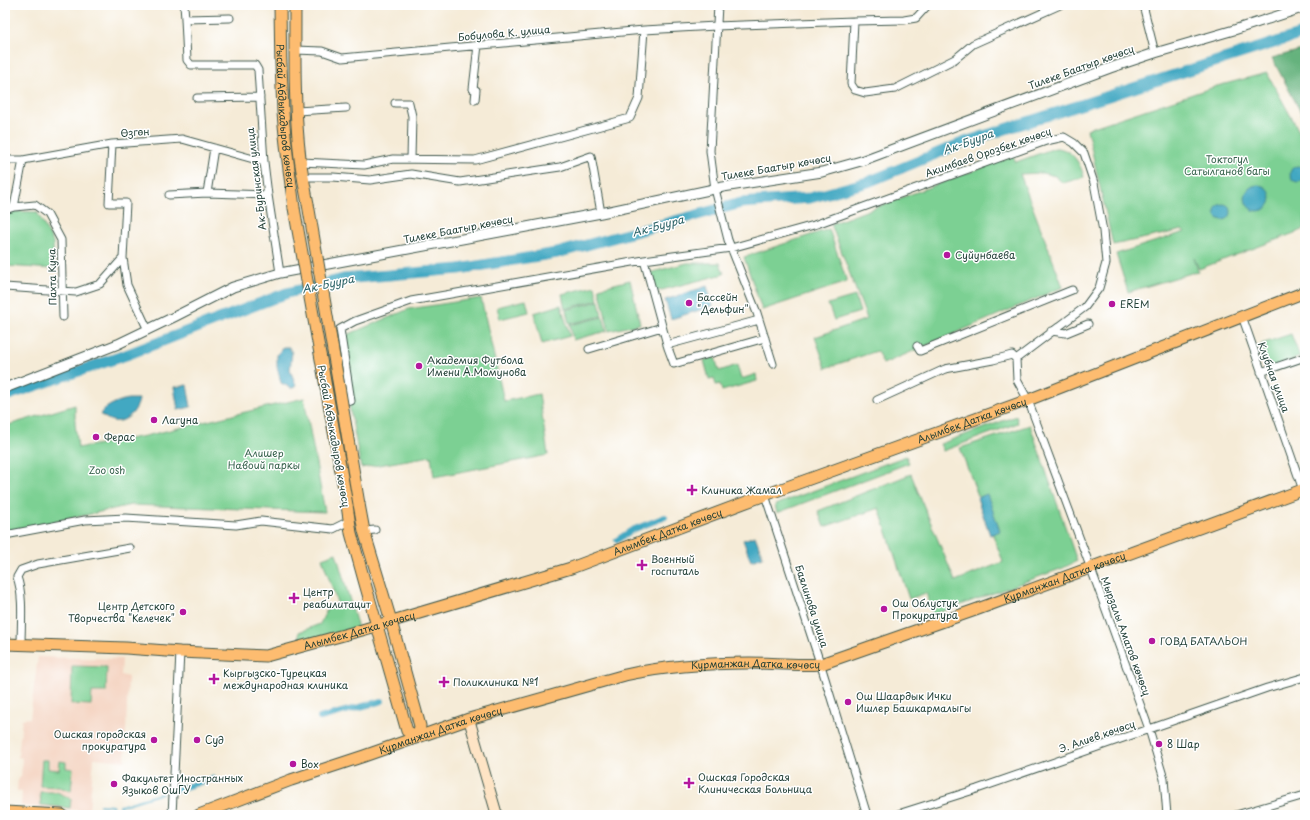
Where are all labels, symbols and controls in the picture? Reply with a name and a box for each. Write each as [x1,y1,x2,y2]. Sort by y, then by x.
street label: Бобулова К. улица [457,21,552,45]
street label: Тилеке Баатыр көчөсү [1026,40,1136,93]
street label: Рысбай Абдыкадыров көчөсү [273,44,299,189]
street label: Өзгөн [120,123,150,140]
street label: Акимбаев Орозбек көчөсү [923,123,1053,180]
water label: Ак-Буура [940,124,997,159]
street label: Ак-Буринская улица [242,126,269,231]
street label: Тилеке Баатыр көчөсү [720,149,832,184]
park label: Токтогул Сатылганов багы [1184,151,1270,178]
street label: Тилеке Баатыр көчөсү [402,210,514,246]
water label: Ак-Буура [630,210,687,241]
place label: Суйунбаева [955,247,1016,262]
street label: Пахта Кучa [43,248,59,306]
marker: Суйунбаева [942,250,952,260]
water label: Ак-Буура [300,269,357,297]
place label: Бассейн "Дельфин" [697,289,749,316]
place label: EREM [1120,296,1149,311]
marker: Бассейн "Дельфин" [684,298,694,308]
marker: EREM [1107,299,1117,309]
street label: Клубная улица [1255,339,1294,415]
place label: Академия Футбола Имени А.Момунова [427,352,527,380]
marker: Академия Футбола Имени А.Момунова [414,361,424,371]
street label: Рысбай Абдыкадыров көчөсү [315,364,354,508]
street label: Алымбек Датка көчөсү [915,393,1029,446]
place label: Лагуна [162,412,199,427]
marker: Лагуна [149,415,159,425]
place label: Ферас [104,429,135,444]
marker: Ферас [91,432,101,442]
park label: Алишер Навоий паркы [228,445,300,472]
park label: Zoo osh [89,462,125,477]
place label: Клиника Жамал [701,482,782,497]
marker: Клиника Жамал [686,484,698,496]
street label: Алымбек Датка көчөсү [611,504,724,558]
street label: Курманжан Датка көчөсү [1001,547,1128,606]
place label: Военный госпиталь [651,551,699,578]
marker: Военный госпиталь [636,559,648,571]
street label: Баялинова улица [791,563,833,650]
street label: Мырзалы Аматов көчөсү [1098,574,1155,698]
place label: Центр реабилитацит [303,584,371,611]
marker: Центр реабилитацит [288,592,300,604]
place label: Ош Облустук Прокуратура [892,595,959,623]
place label: Центр Детского Творчества "Келечек" [68,598,175,625]
marker: Ош Облустук Прокуратура [879,604,889,614]
marker: Центр Детского Творчества "Келечек" [178,607,188,617]
street label: Алымбек Датка көчөсү [302,607,417,653]
place label: ГОВД БАТАЛЬОН [1160,633,1247,648]
marker: ГОВД БАТАЛЬОН [1147,636,1157,646]
street label: Курманжан Датка көчөсү [690,655,821,673]
place label: Кыргызско-Турецкая международная клиника [223,665,349,693]
marker: Кыргызско-Турецкая международная клиника [208,673,220,685]
place label: Поликлиника №1 [453,674,539,689]
marker: Поликлиника №1 [438,676,450,688]
place label: Ош Шаардык Ички Ишлер Башкармалыгы [856,688,971,715]
marker: Ош Шаардык Ички Ишлер Башкармалыгы [843,697,853,707]
street label: Курманжан Датка көчөсү [377,702,504,757]
street label: Э. Алиев көчөсү [1056,715,1137,756]
place label: Ошская городская прокуратура [54,726,147,754]
place label: Суд [205,732,224,747]
marker: Ошская городская прокуратура [149,735,159,745]
marker: Суд [192,735,202,745]
place label: 8 Шар [1167,736,1200,751]
marker: 8 Шар [1154,739,1164,749]
place label: Box [301,756,319,771]
marker: Box [288,759,298,769]
place label: Ошская Городская Клиническая Больница [698,769,813,796]
place label: Факультет Иностранных Языков ОшГУ [122,770,243,797]
marker: Ошская Городская Клиническая Больница [683,777,695,789]
marker: Факультет Иностранных Языков ОшГУ [109,779,119,789]

